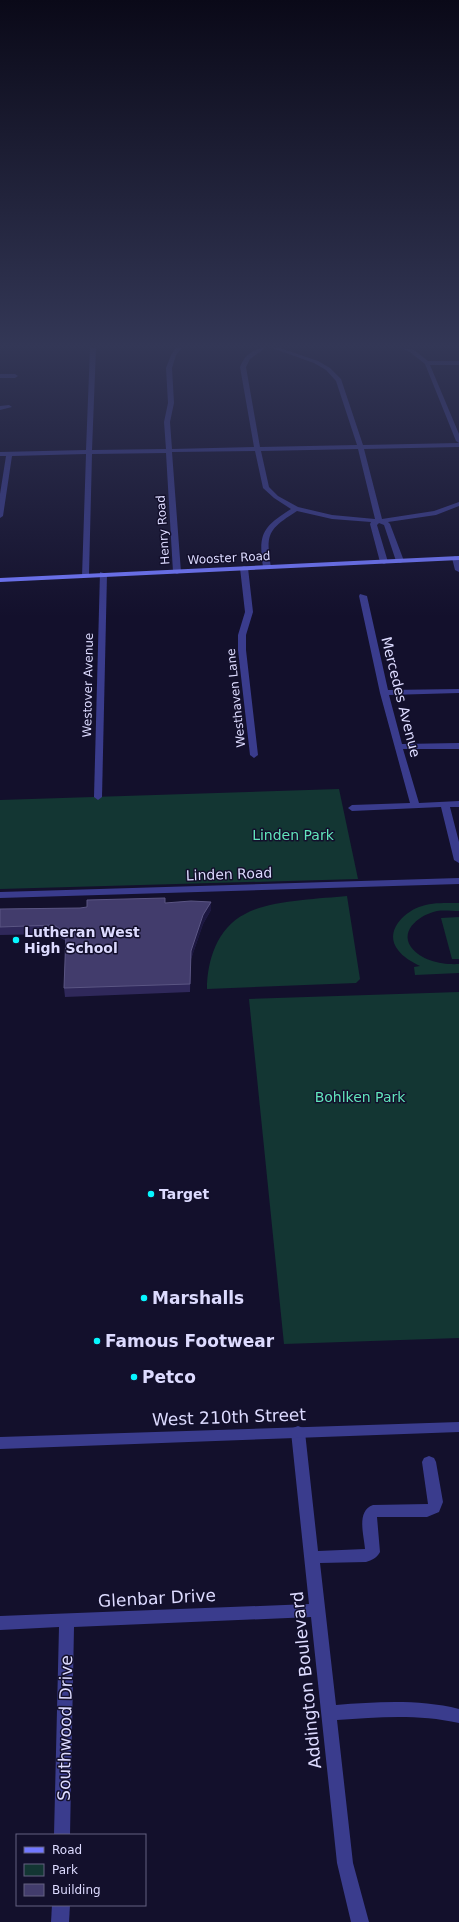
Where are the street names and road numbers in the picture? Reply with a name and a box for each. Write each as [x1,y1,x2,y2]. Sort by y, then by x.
street label: Henry Road [154,495,172,565]
street label: Wooster Road [187,549,271,567]
street label: Westover Avenue [80,633,96,737]
street label: Mercedes Avenue [378,635,424,759]
street label: Westhaven Lane [224,648,248,748]
street label: Linden Road [185,864,273,884]
street label: West 210th Street [152,1404,307,1430]
street label: Glenbar Drive [98,1585,216,1611]
street label: Addington Boulevard [287,1590,325,1770]
street label: Southwood Drive [54,1655,76,1801]

